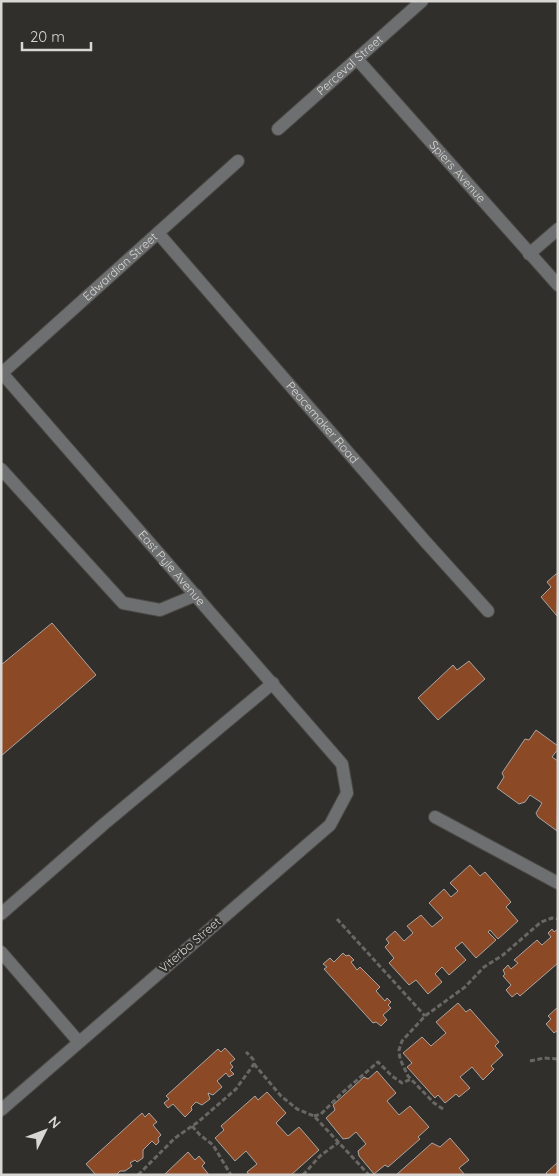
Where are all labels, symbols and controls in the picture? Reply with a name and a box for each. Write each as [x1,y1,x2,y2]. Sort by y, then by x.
scale bar [22,20,91,52]
text: 20 m [30,27,65,46]
street label: Perceval Street [313,31,386,98]
street label: Spiers Avenue [426,137,489,206]
street label: Edwardian Street [80,229,160,304]
street label: Peacemaker Road [283,379,362,466]
street label: East Pyle Avenue [135,527,209,609]
street label: Viterbo Street [156,914,223,975]
north arrow [20,1106,70,1156]
text: N [45,1112,65,1132]

